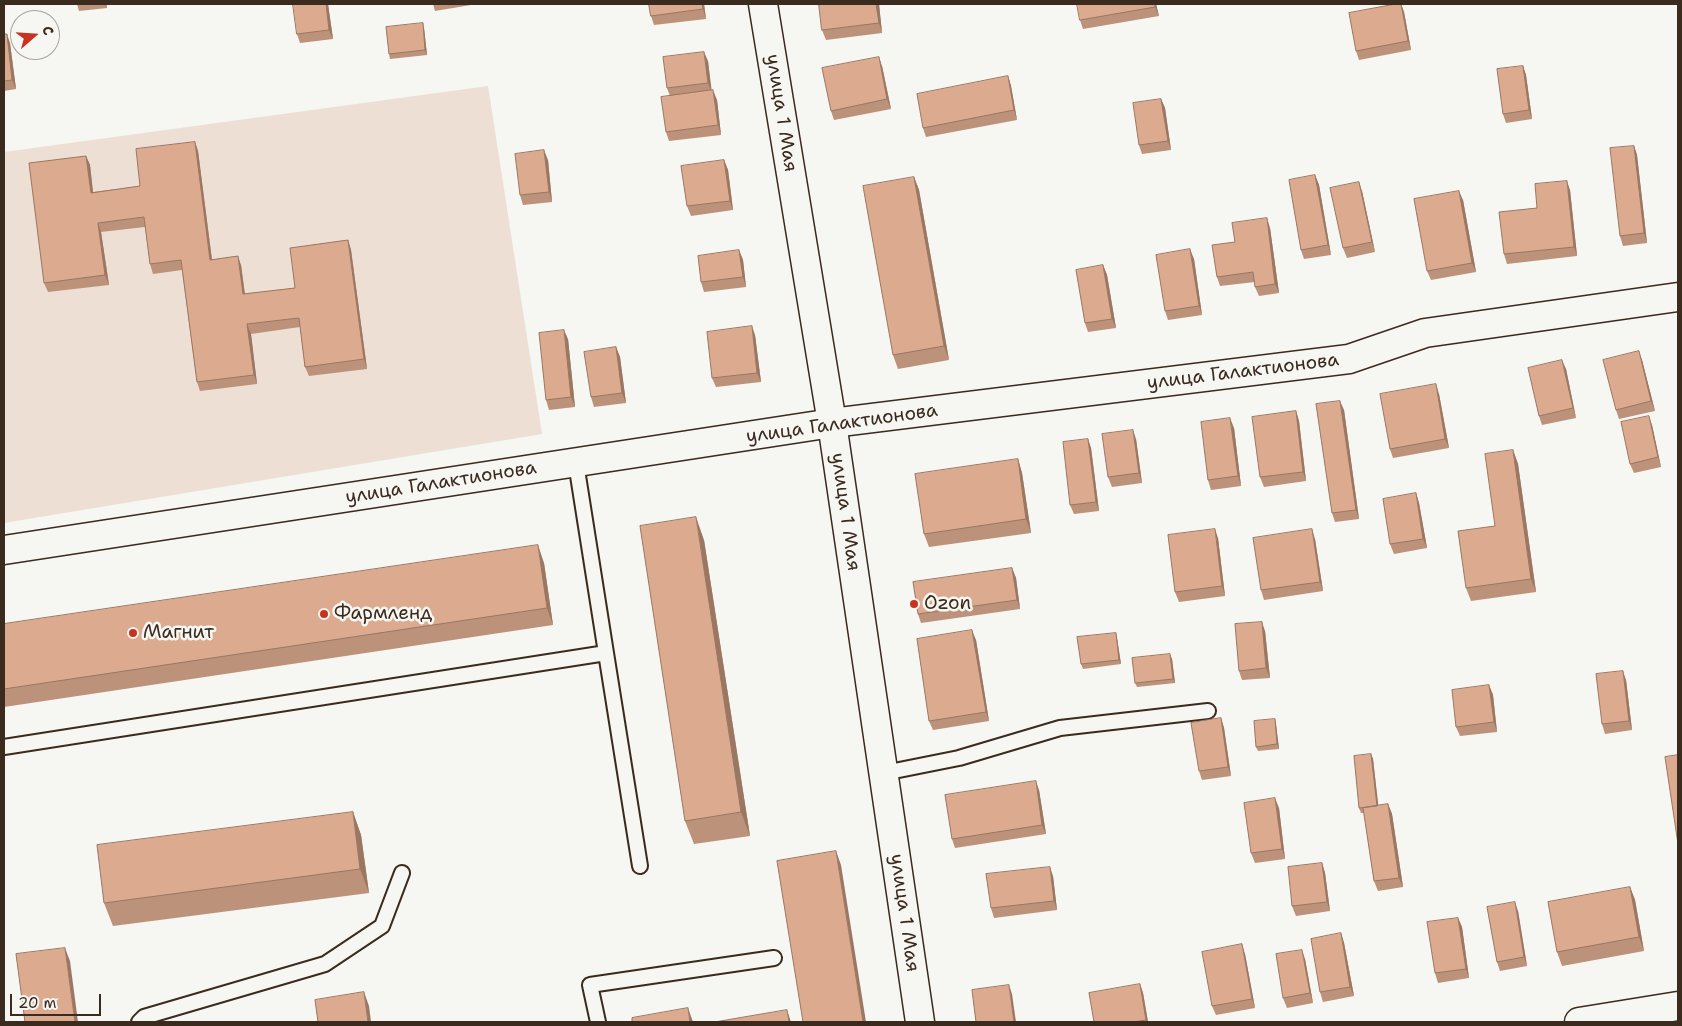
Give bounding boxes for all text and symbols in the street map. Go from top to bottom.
north arrow [10,10,60,60]
text: С [38,23,58,37]
street label: улица 1 Мая [760,52,802,174]
street label: улица Галактионова [1146,349,1340,395]
street label: улица Галактионова [745,399,939,449]
street label: улица 1 Мая [825,452,865,572]
street label: улица Галактионова [344,457,538,509]
place label: Ozon [924,593,971,615]
marker: Ozon [908,598,920,610]
place label: Фармленд [334,603,432,625]
marker: Фармленд [318,608,330,620]
place label: Магнит [143,622,214,644]
marker: Магнит [127,627,139,639]
street label: улица 1 Мая [884,853,924,973]
scale bar [12,984,104,1016]
text: 20 m [18,993,57,1013]

